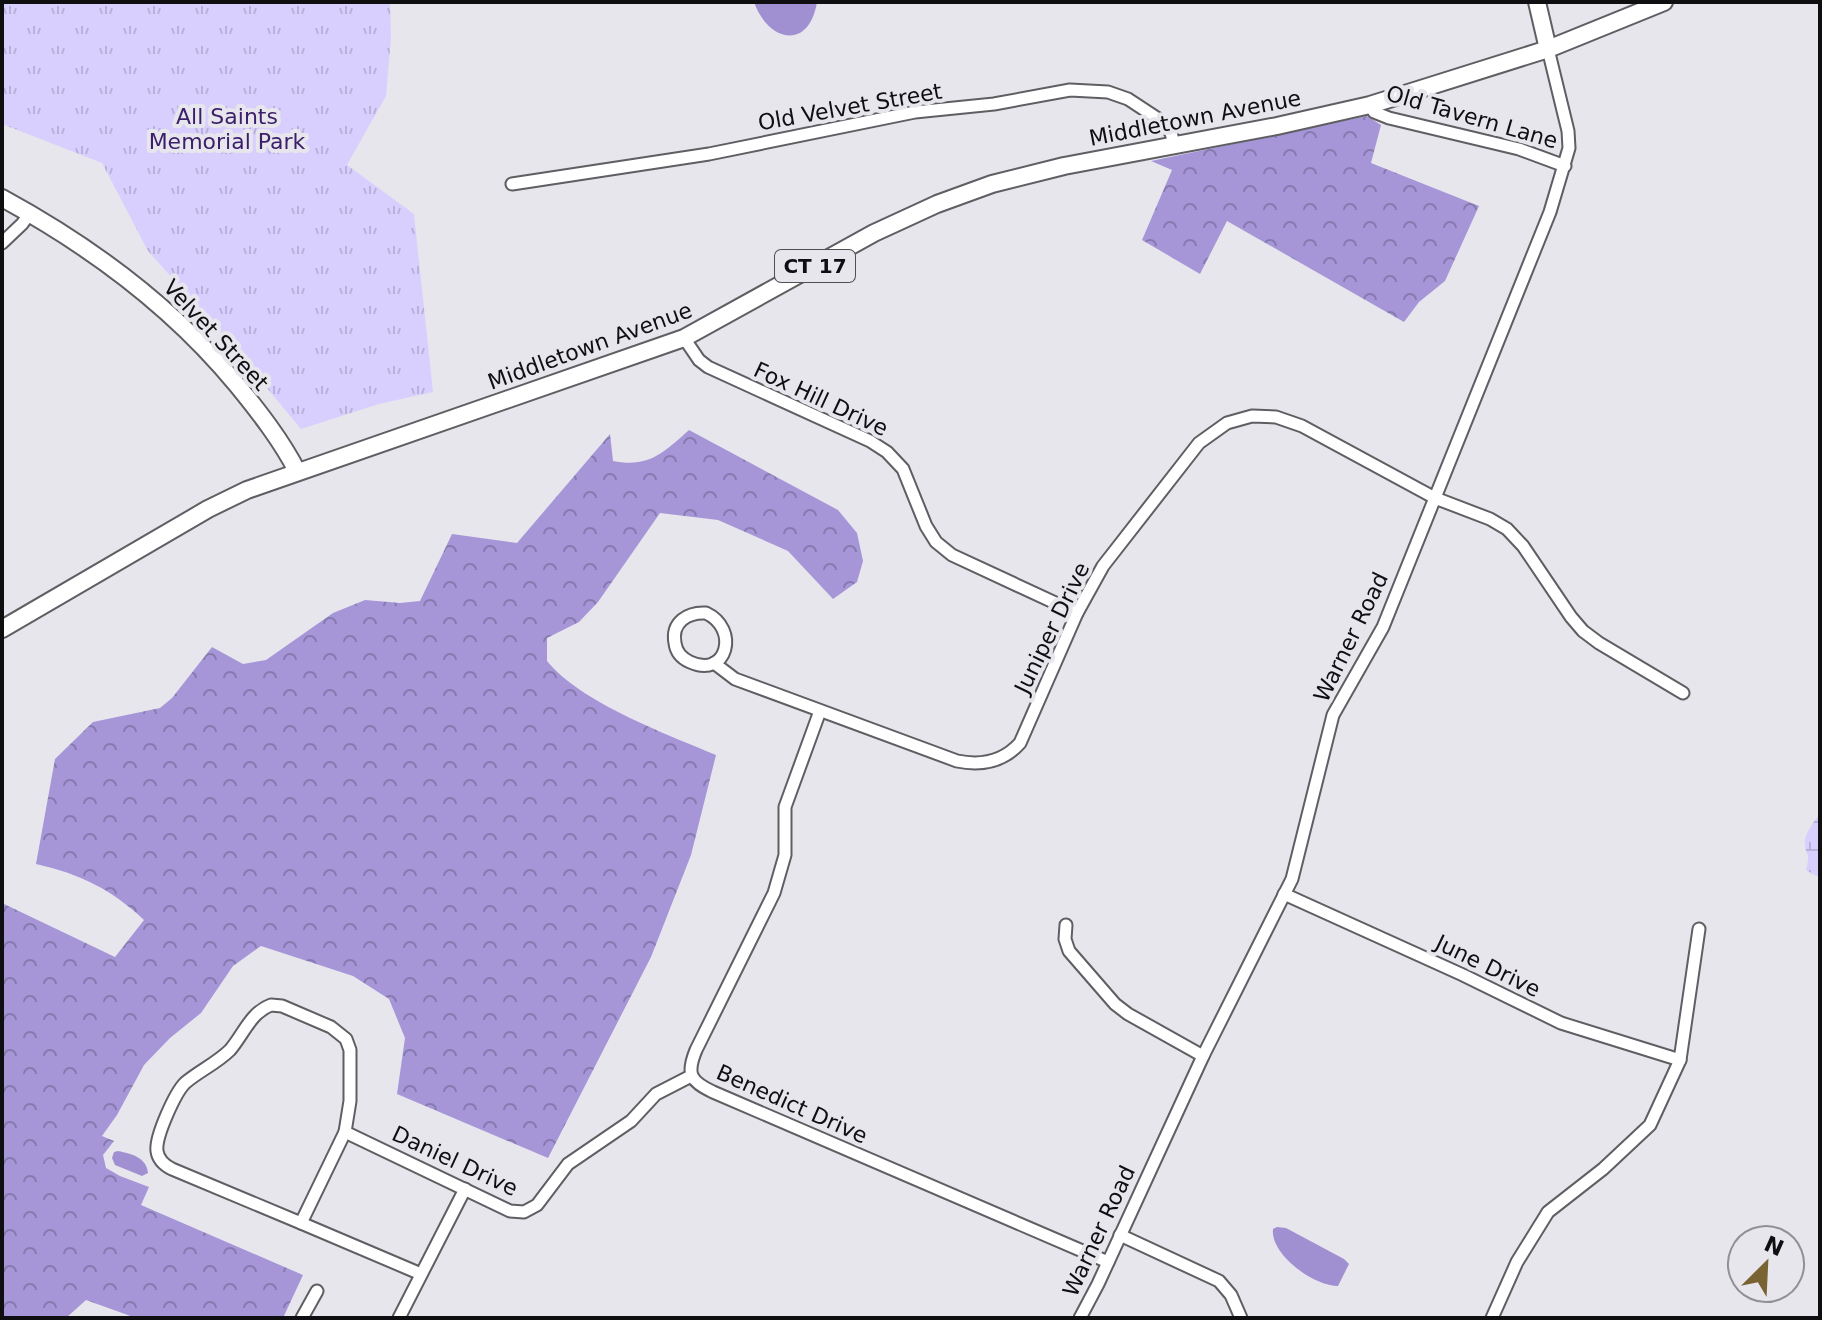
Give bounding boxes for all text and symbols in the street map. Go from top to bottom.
street label: Old Velvet Street [756,78,944,135]
street label: Old Tavern Lane [1383,81,1561,153]
street label: Middletown Avenue [1087,85,1303,151]
park label: All Saints Memorial Park [149,104,306,154]
road number: CT 17 [775,250,855,282]
street label: Velvet Street [158,275,274,396]
street label: Middletown Avenue [485,297,695,395]
street label: Fox Hill Drive [750,357,892,441]
street label: Juniper Drive [1009,558,1095,699]
street label: Warner Road [1309,568,1393,706]
street label: June Drive [1430,929,1545,1002]
street label: Benedict Drive [713,1060,871,1148]
street label: Daniel Drive [388,1121,522,1201]
street label: Warner Road [1058,1162,1140,1300]
north arrow [1726,1224,1806,1304]
text: N [1760,1231,1787,1261]

